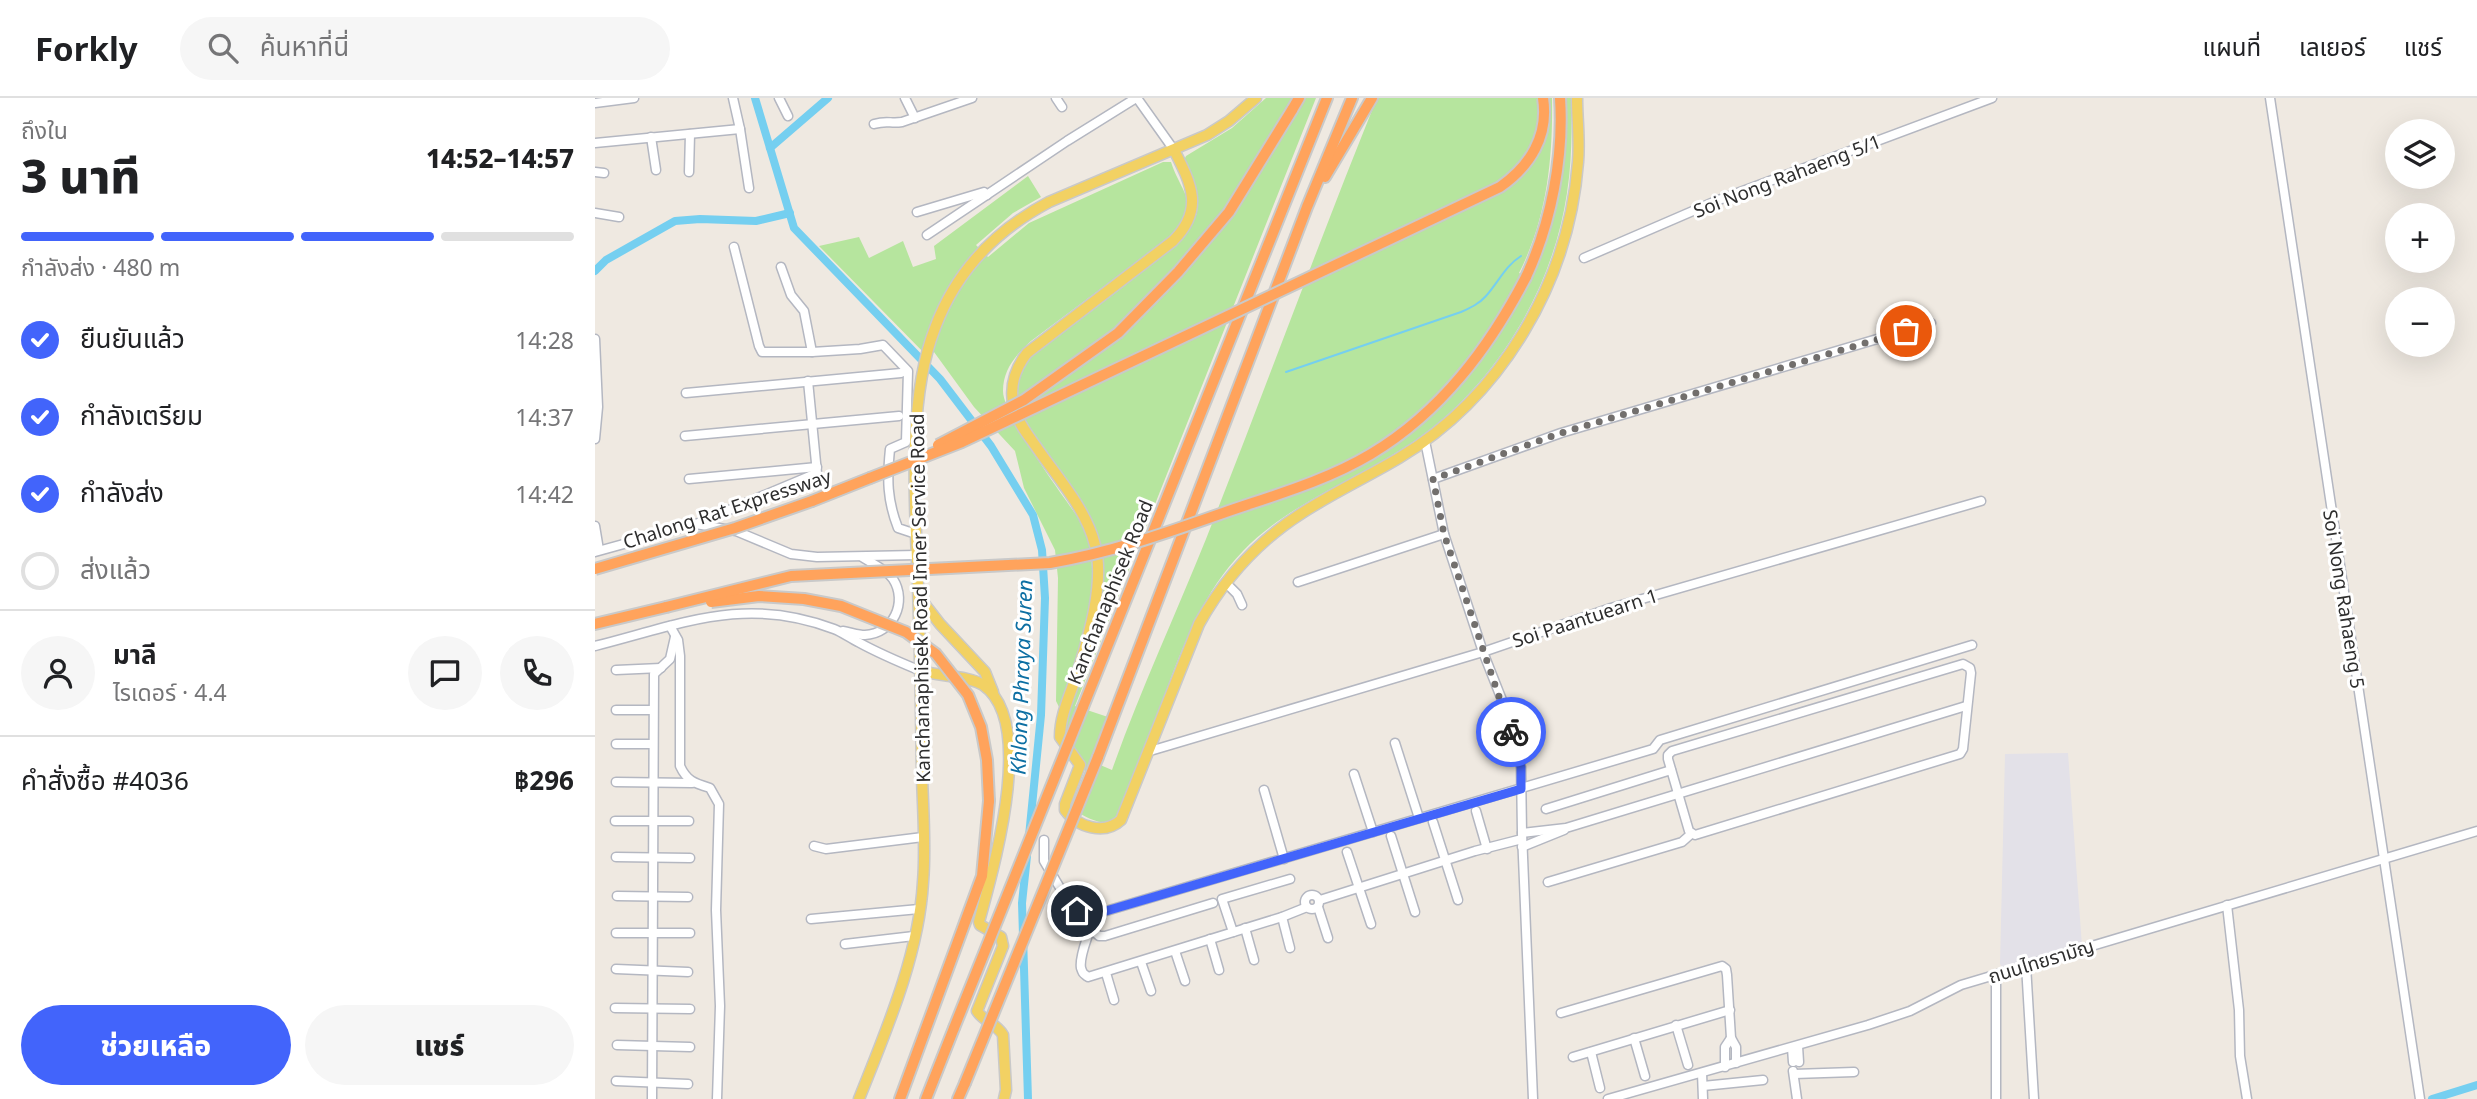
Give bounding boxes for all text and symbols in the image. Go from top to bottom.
search box [180,17,670,80]
text: Forkly [35,26,138,71]
text: ค้นหาที่นี่ [260,28,349,64]
icon: search [204,29,242,67]
text: แผนที่ [2203,30,2261,63]
text: เลเยอร์ [2299,30,2366,63]
text: แชร์ [2404,30,2442,63]
text: ถึงใน [21,114,68,146]
map controls [2385,119,2455,357]
button: layers [2385,119,2455,189]
street label: Soi Nong Rahaeng 5/1 [1690,128,1884,224]
text: 14:52–14:57 [426,140,574,176]
text: 3 นาที [21,144,140,206]
button: + [2385,203,2455,273]
text: กำลังส่ง · 480 m [21,251,180,283]
button: − [2385,287,2455,357]
pin [1876,301,1936,361]
icon: bag [1887,312,1925,350]
text: ยืนยันแล้ว [80,320,185,356]
icon: check [21,321,59,359]
text: 14:28 [515,324,574,356]
text: กำลังเตรียม [80,397,203,433]
icon: check [21,398,59,436]
text: 14:37 [515,401,574,433]
street label: Kanchanaphisek Road Inner Service Road [904,413,936,783]
street label: Chalong Rat Expressway [620,463,835,555]
text: กำลังส่ง [80,474,164,510]
icon: check [21,475,59,513]
text: 14:42 [515,478,574,510]
street label: Kanchanaphisek Road [1061,496,1159,688]
street label: Soi Nong Rahaeng 5 [2317,508,2371,690]
text: ส่งแล้ว [80,551,151,587]
water label: Khlong Phraya Suren [1004,579,1038,775]
street label: Soi Paantuearn 1 [1509,582,1661,654]
button: person [21,636,95,710]
text: มาลี [113,636,157,672]
button: chat [408,636,482,710]
button: phone [500,636,574,710]
text: ไรเดอร์ · 4.4 [113,676,227,708]
courier [1476,697,1546,767]
icon: bike [1492,713,1530,751]
text: คำสั่งซื้อ #4036 [21,762,189,798]
text: ฿296 [514,762,574,798]
pin [1047,881,1107,941]
icon: home [1058,892,1096,930]
street label: ถนนไทยรามัญ [1985,933,2097,989]
button: ช่วยเหลือ [21,1005,291,1085]
button: แชร์ [305,1005,574,1085]

